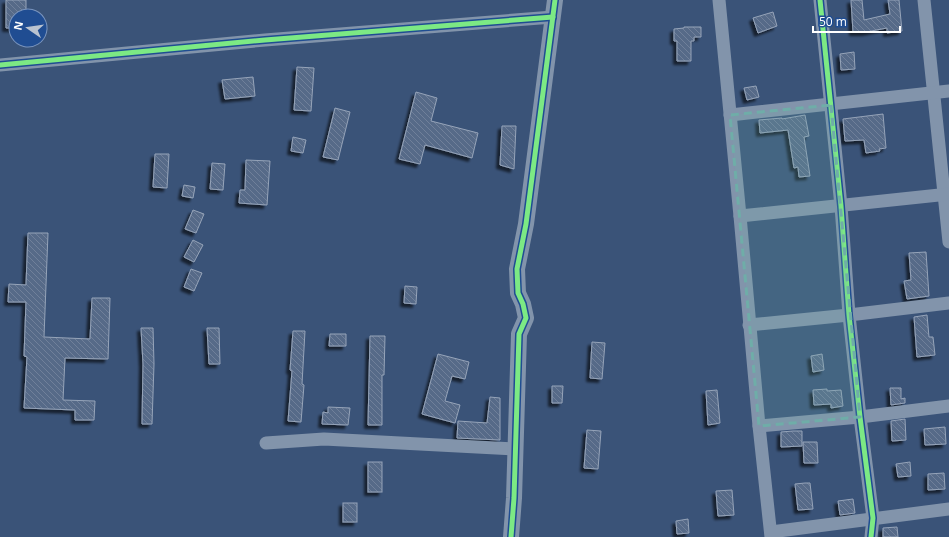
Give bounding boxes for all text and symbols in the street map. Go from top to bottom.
north arrow [8,8,48,48]
scale bar [813,8,900,34]
text: 50 m [819,13,847,30]
text: N [9,20,26,32]

